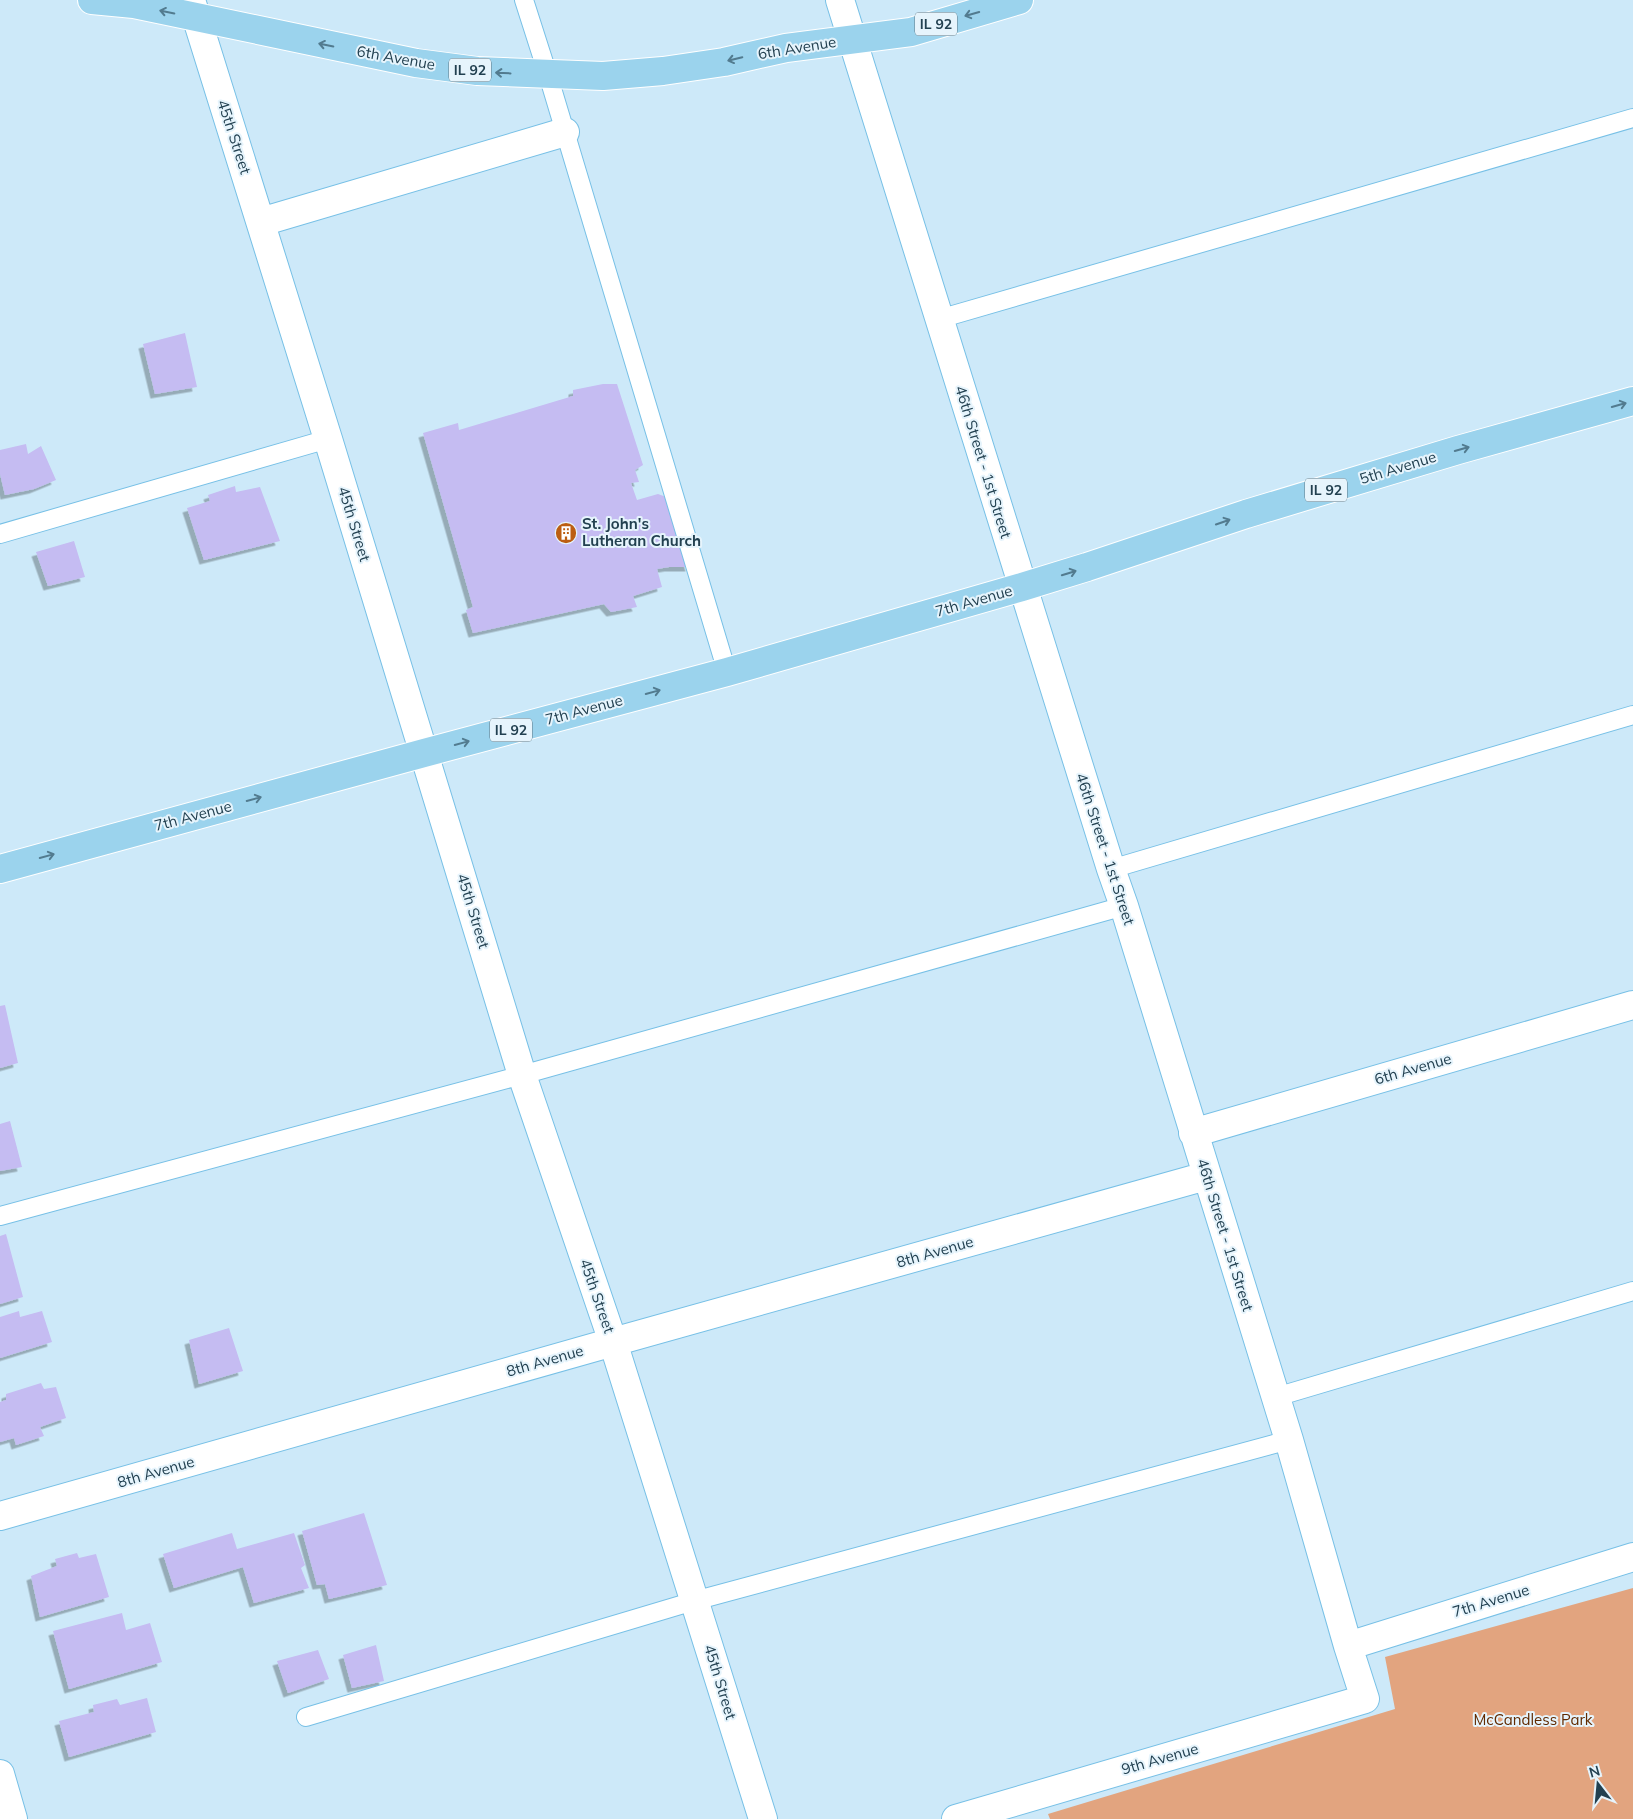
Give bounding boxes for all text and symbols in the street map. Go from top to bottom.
one-way arrow [159,6,175,16]
one-way arrow [965,9,981,19]
road number: IL 92 [915,12,957,36]
street label: 6th Avenue [756,32,838,63]
one-way arrow [318,40,334,50]
street label: 6th Avenue [355,41,437,74]
one-way arrow [727,55,743,64]
road number: IL 92 [449,58,491,82]
one-way arrow [496,68,512,77]
street label: 45th Street [213,97,255,177]
street label: 46th Street - 1st Street [951,383,1016,541]
one-way arrow [1610,400,1626,410]
one-way arrow [1454,444,1470,454]
street label: 5th Avenue [1357,447,1439,488]
road number: IL 92 [1305,478,1347,502]
street label: 45th Street [334,484,375,564]
place label: St. John's Lutheran Church [582,514,701,550]
one-way arrow [1215,517,1230,526]
building icon: St. John's Lutheran Church [554,521,578,545]
one-way arrow [1061,568,1077,578]
street label: 7th Avenue [933,580,1015,621]
one-way arrow [644,687,660,696]
street label: 7th Avenue [543,690,625,729]
road number: IL 92 [490,718,532,742]
one-way arrow [453,738,469,747]
street label: 46th Street - 1st Street [1072,770,1139,927]
one-way arrow [246,794,262,804]
street label: 7th Avenue [152,796,234,835]
one-way arrow [39,851,55,861]
street label: 45th Street [453,871,494,951]
street label: 6th Avenue [1372,1048,1454,1089]
street label: 46th Street - 1st Street [1193,1156,1258,1314]
street label: 8th Avenue [894,1231,976,1272]
street label: 45th Street [576,1256,619,1336]
street label: 8th Avenue [504,1340,586,1381]
street label: 8th Avenue [115,1451,197,1492]
street label: 7th Avenue [1450,1580,1532,1621]
street label: 45th Street [700,1642,741,1722]
park label: McCandless Park [1473,1710,1593,1729]
street label: 9th Avenue [1119,1738,1201,1779]
north arrow [1573,1759,1623,1809]
text: N [1587,1761,1602,1782]

